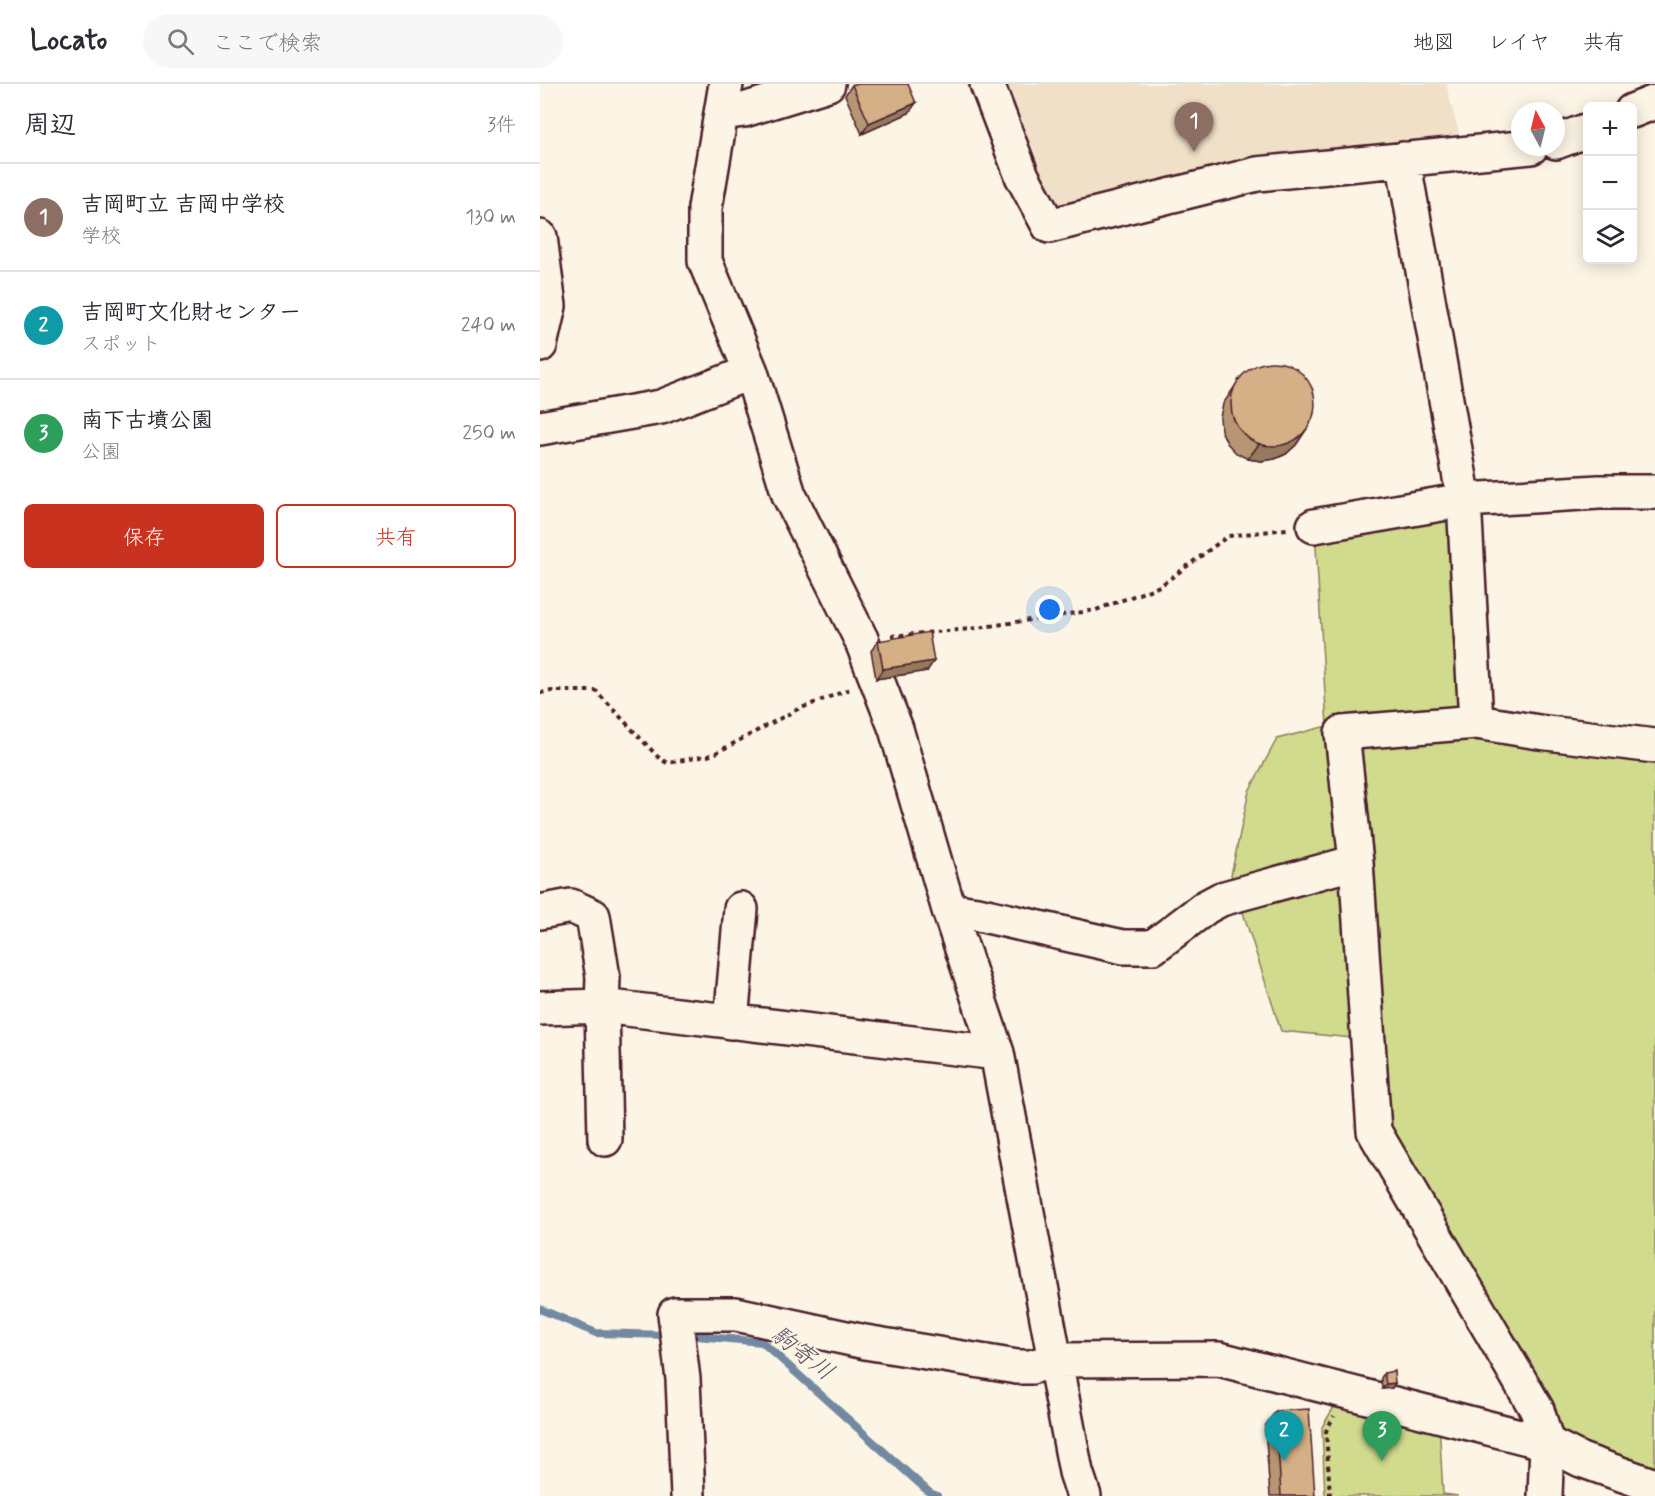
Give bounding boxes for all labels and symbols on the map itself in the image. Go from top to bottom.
north arrow [1511,102,1565,156]
pin: 1 [1174,103,1214,152]
your location [1035,595,1064,624]
water label: 駒寄川 [764,1320,840,1388]
pin: 2 [1264,1412,1304,1461]
pin: 3 [1362,1412,1402,1461]

